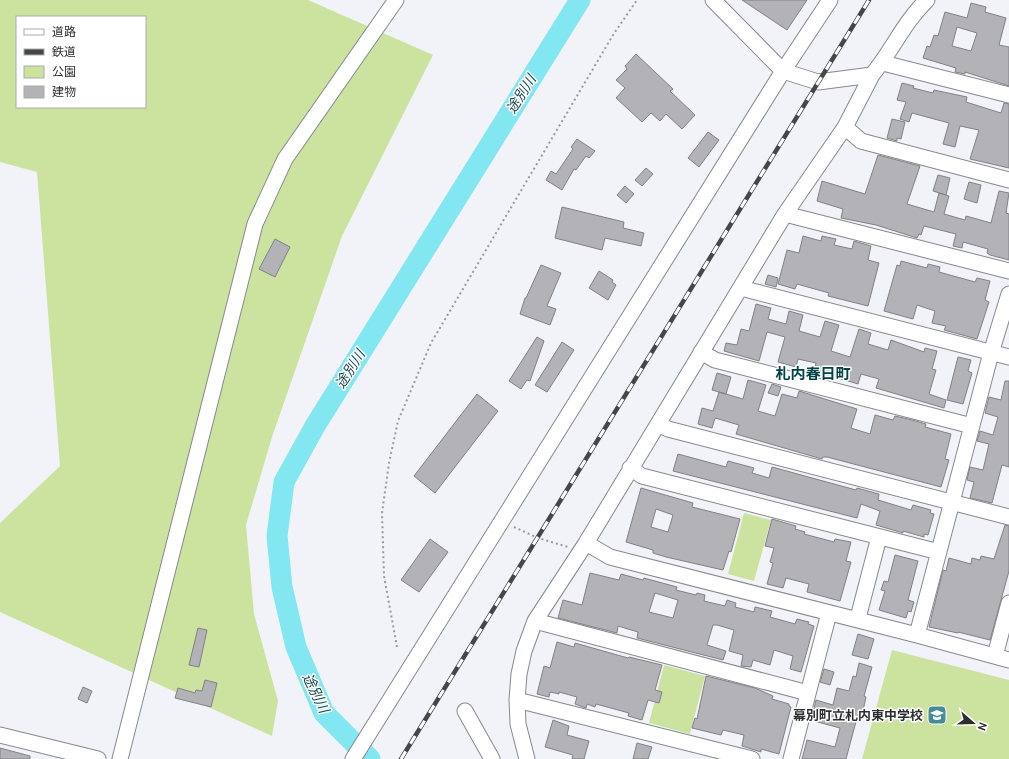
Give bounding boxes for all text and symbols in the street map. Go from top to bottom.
legend [16,16,146,108]
text: 道路 [52,24,76,39]
text: 鉄道 [52,44,76,59]
text: 公園 [52,64,76,79]
water label: 途別川 [502,70,541,117]
text: 建物 [52,84,76,99]
water label: 途別川 [331,345,370,392]
district label: 札内春日町 [775,365,851,383]
water label: 途別川 [299,670,334,718]
north arrow [953,703,993,743]
school or university icon: 幕別町立札内東中学校 [926,704,948,726]
place label: 幕別町立札内東中学校 [793,707,923,723]
text: N [974,720,990,732]

